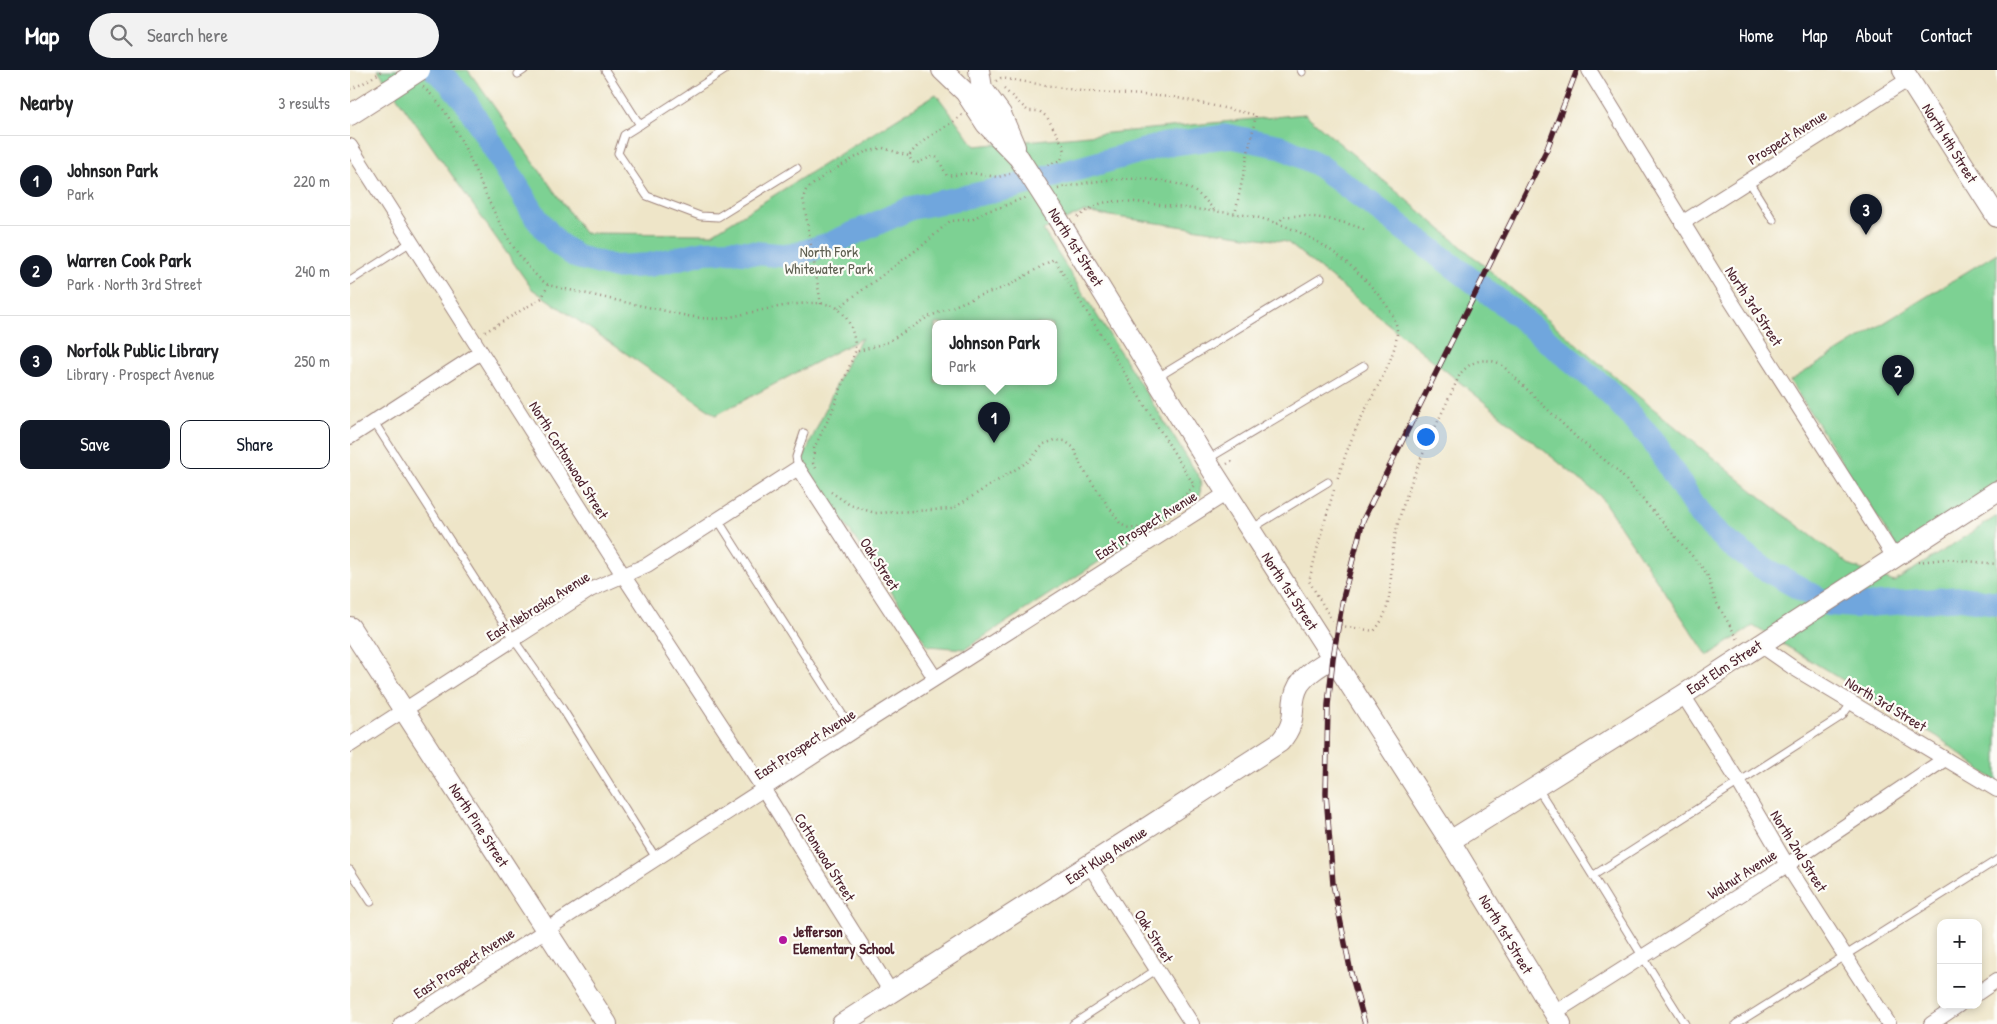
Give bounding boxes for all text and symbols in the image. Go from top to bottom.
search box [89,13,439,58]
text: Map [25,19,59,51]
icon: search [107,21,135,49]
text: Search here [147,22,228,48]
text: Home [1739,23,1774,48]
text: Map [1802,23,1827,48]
text: About [1855,23,1892,48]
text: Contact [1920,23,1972,48]
text: Nearby [20,88,73,117]
text: 3 results [278,92,330,114]
street label: North 4th Street [1917,99,1983,188]
street label: Prospect Avenue [1743,104,1831,170]
text: Johnson Park [67,157,158,183]
text: 1 [33,170,39,192]
text: 220 m [293,170,330,192]
text: Park [67,183,94,205]
pin: 3 [1850,194,1882,235]
street label: North 1st Street [1043,203,1109,291]
park label: North Fork Whitewater Park [785,241,873,279]
text: Warren Cook Park [67,247,191,273]
text: 2 [32,260,40,282]
text: 240 m [295,260,330,282]
street label: North 3rd Street [1720,262,1788,351]
text: Park · North 3rd Street [67,273,202,295]
popup [932,320,1057,385]
text: Johnson Park [949,329,1040,355]
text: Norfolk Public Library [67,337,219,363]
text: 3 [32,350,40,372]
text: 250 m [294,350,330,372]
text: Park [949,355,976,377]
pin: 2 [1882,355,1914,396]
text: Library · Prospect Avenue [67,363,215,385]
street label: North Cottonwood Street [524,397,614,524]
pin: 1 [978,402,1010,443]
button: Save [20,420,170,469]
button: Share [180,420,330,469]
your location [1413,424,1439,450]
street label: East Prospect Avenue [1091,485,1201,565]
street label: Oak Street [855,534,905,595]
street label: North 1st Street [1257,548,1324,635]
street label: East Nebraska Avenue [482,566,594,646]
street label: East Elm Street [1682,634,1767,699]
street label: North 3rd Street [1841,671,1931,737]
street label: East Prospect Avenue [750,703,860,785]
street label: North Pine Street [444,779,515,872]
street label: North 2nd Street [1766,806,1833,897]
street label: Cottonwood Street [789,809,861,906]
street label: East Klug Avenue [1061,821,1151,889]
street label: Walnut Avenue [1703,844,1781,904]
street label: North 1st Street [1474,890,1538,978]
street label: Oak Street [1130,905,1179,967]
map controls [1937,919,1982,1009]
button: + [1937,919,1982,964]
place label: Jefferson Elementary School [793,921,895,960]
street label: East Prospect Avenue [409,922,519,1004]
marker: Jefferson Elementary School [777,934,789,946]
button: − [1937,964,1982,1009]

